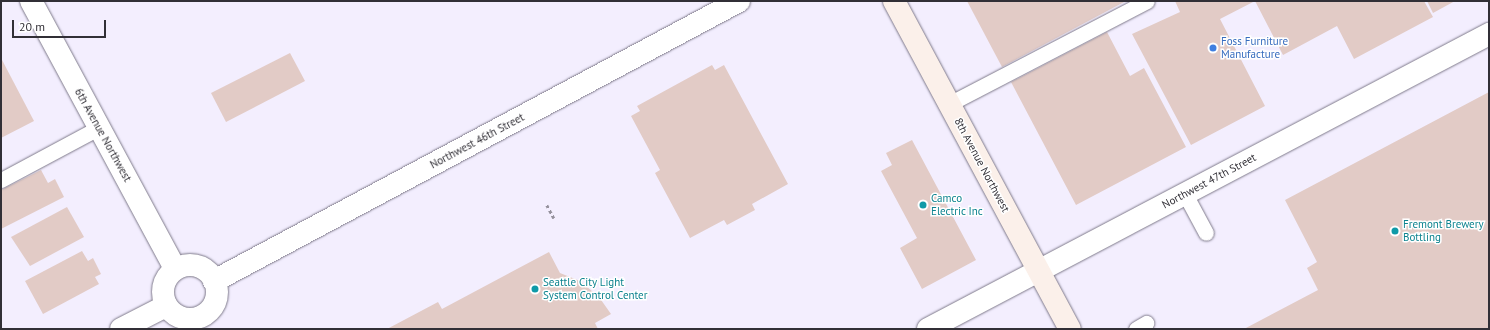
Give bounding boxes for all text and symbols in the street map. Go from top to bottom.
scale bar [14,12,108,38]
text: 20 m [19,19,45,34]
place label: Foss Furniture Manufacture [1221,35,1288,61]
marker: Foss Furniture Manufacture [1208,43,1218,53]
street label: 6th Avenue Northwest [72,86,134,184]
street label: Northwest 46th Street [428,111,526,171]
street label: 8th Avenue Northwest [952,116,1012,214]
street label: Northwest 47th Street [1160,151,1258,211]
place label: Camco Electric Inc [931,192,983,218]
marker: Camco Electric Inc [918,200,928,210]
place label: Fremont Brewery Bottling [1403,218,1484,244]
marker: Fremont Brewery Bottling [1390,226,1400,236]
place label: Seattle City Light System Control Center [543,276,647,302]
marker: Seattle City Light System Control Center [530,284,540,294]

